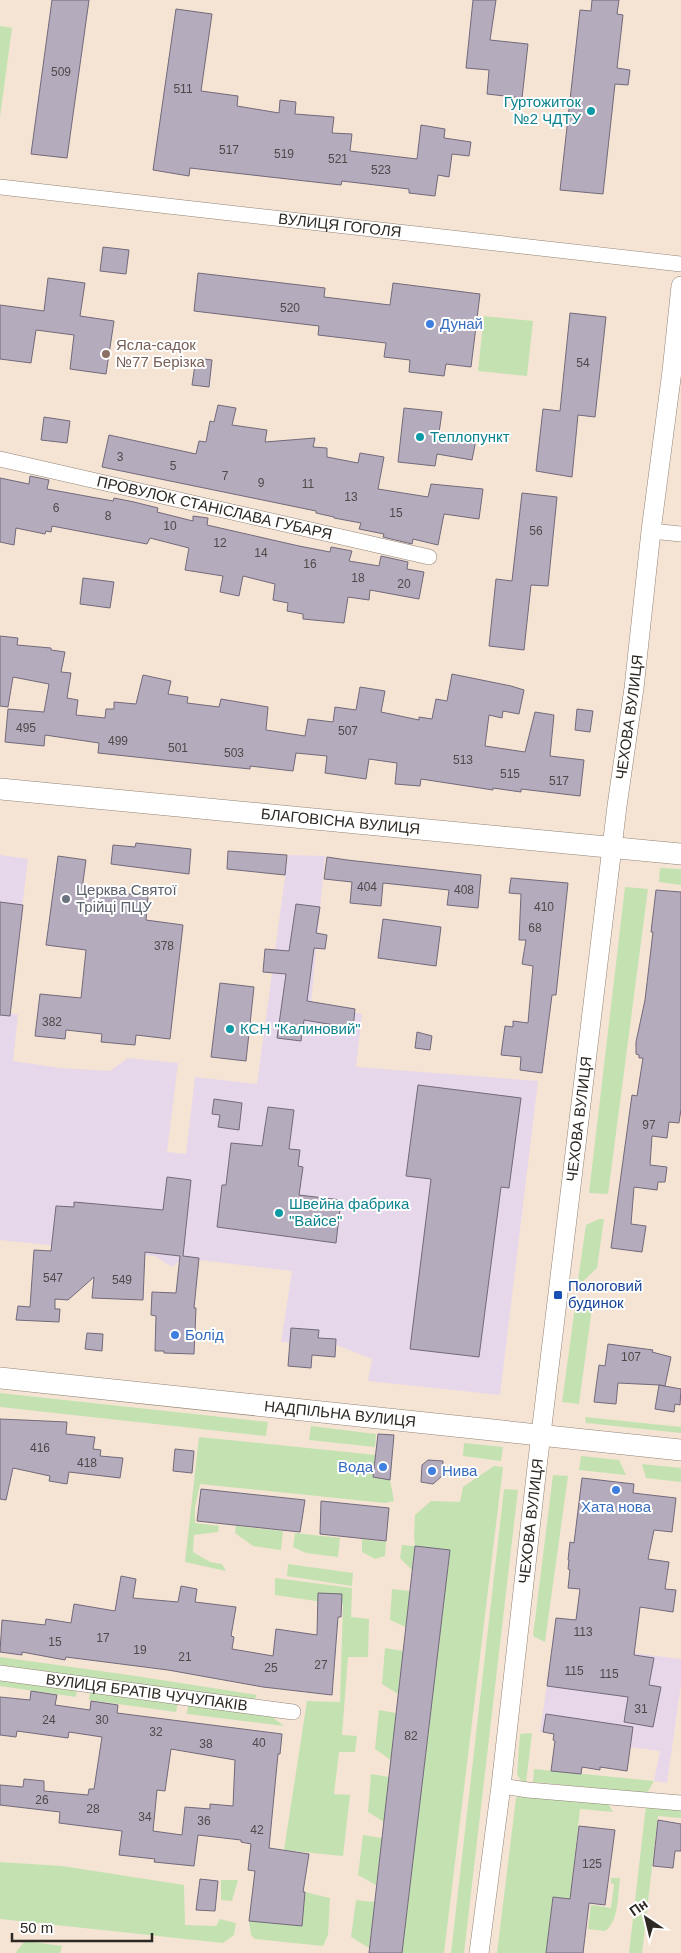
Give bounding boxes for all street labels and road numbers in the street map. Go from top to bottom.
street label: ВУЛИЦЯ ГОГОЛЯ [277,210,402,240]
street label: ПРОВУЛОК СТАНІСЛАВА ГУБАРЯ [95,472,334,543]
street label: ЧЕХОВА ВУЛИЦЯ [612,654,646,781]
street label: БЛАГОВІСНА ВУЛИЦЯ [260,805,421,837]
street label: ЧЕХОВА ВУЛИЦЯ [563,1055,595,1183]
street label: НАДПІЛЬНА ВУЛИЦЯ [264,1397,417,1430]
street label: ЧЕХОВА ВУЛИЦЯ [515,1457,546,1585]
street label: ВУЛИЦЯ БРАТІВ ЧУЧУПАКІВ [45,1670,249,1714]

